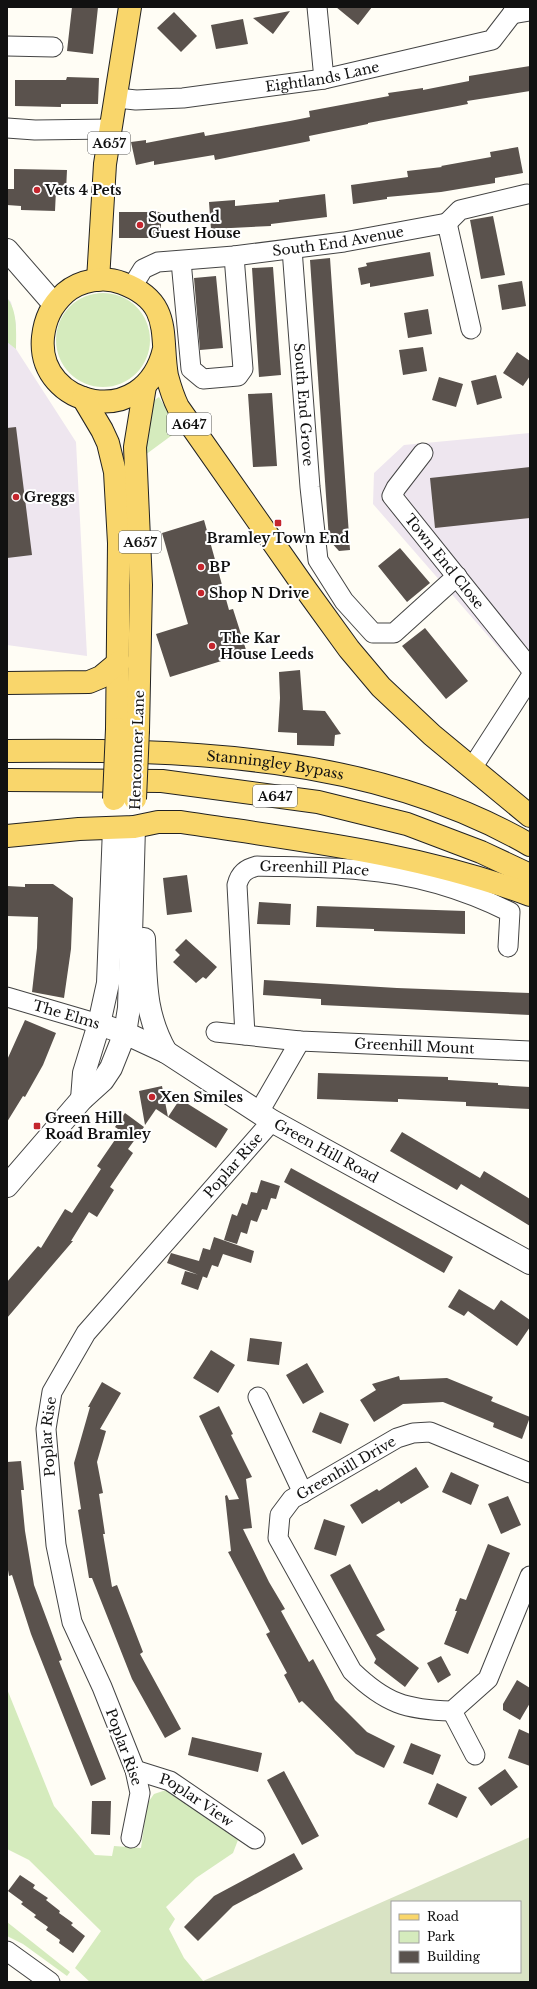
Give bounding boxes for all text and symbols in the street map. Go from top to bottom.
street label: Eightlands Lane [264,57,381,96]
road number: A657 [88,132,130,154]
place label: Vets 4 Pets [44,181,122,199]
marker: Vets 4 Pets [32,185,42,195]
place label: Southend Guest House [148,208,241,242]
marker: Southend Guest House [135,220,145,230]
street label: South End Avenue [271,222,405,260]
street label: South End Grove [290,342,317,467]
road number: A647 [167,413,211,435]
place label: Greggs [24,488,75,506]
marker: Greggs [11,492,21,502]
street label: Town End Close [401,510,488,613]
marker: Bramley Town End [273,518,283,528]
place label: Bramley Town End [207,529,350,547]
road number: A657 [119,531,161,553]
place label: BP [209,558,230,576]
marker: BP [196,562,206,572]
place label: Shop N Drive [209,584,309,602]
marker: Shop N Drive [196,588,206,598]
place label: The Kar House Leeds [220,629,314,663]
marker: The Kar House Leeds [207,641,217,651]
street label: Henconner Lane [126,690,148,810]
street label: Stanningley Bypass [206,747,346,784]
road number: A647 [253,785,297,807]
street label: Greenhill Place [260,857,370,880]
street label: The Elms [31,996,102,1033]
street label: Greenhill Mount [354,1034,476,1058]
place label: Xen Smiles [159,1088,243,1106]
marker: Xen Smiles [147,1092,157,1102]
place label: Green Hill Road Bramley [45,1109,152,1143]
street label: Green Hill Road [271,1115,382,1187]
marker: Green Hill Road Bramley [32,1121,42,1131]
street label: Poplar Rise [200,1129,266,1202]
street label: Poplar Rise [37,1395,60,1477]
street label: Greenhill Drive [293,1432,399,1504]
street label: Poplar Rise [102,1706,146,1788]
street label: Poplar View [157,1769,237,1831]
legend [391,1901,521,1973]
text: Road [427,1909,459,1924]
text: Park [427,1929,455,1944]
text: Building [427,1949,481,1964]

